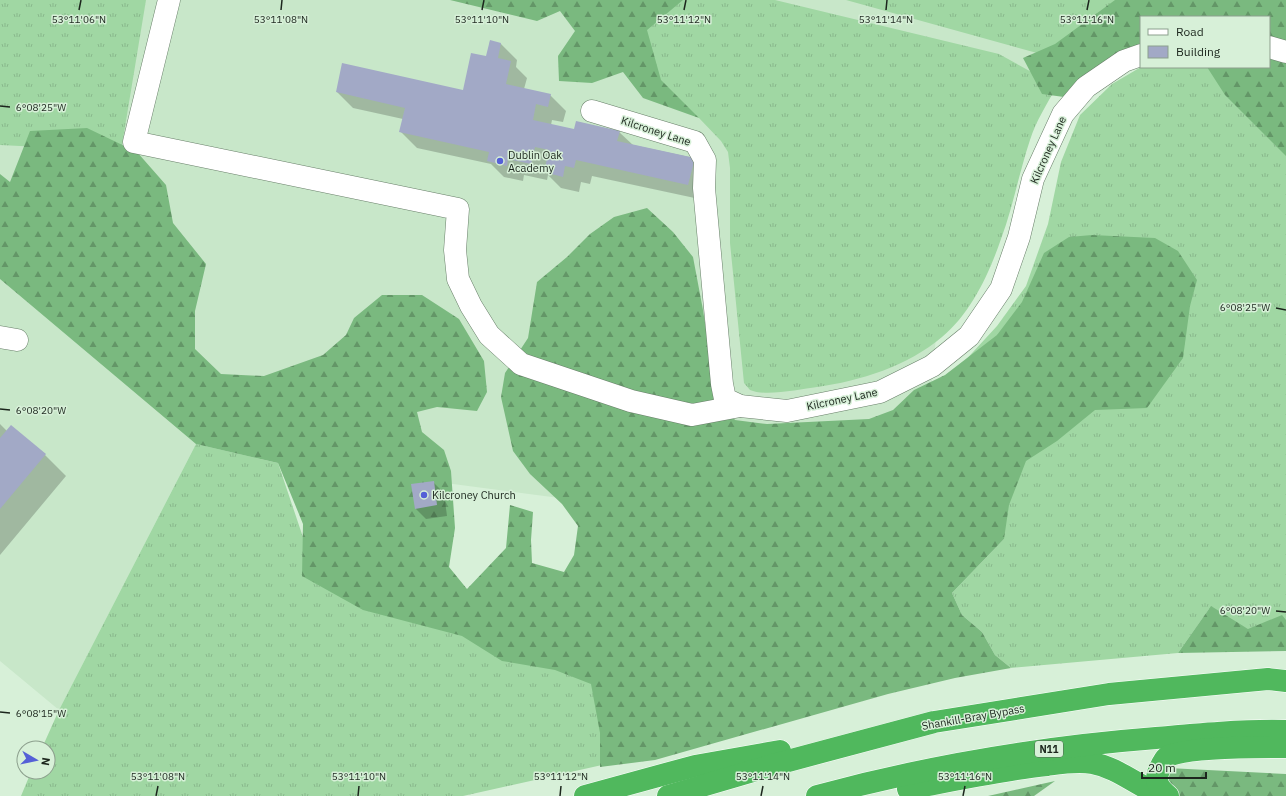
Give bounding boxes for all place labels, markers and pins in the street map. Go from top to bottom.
place label: Dublin Oak Academy [508,148,562,175]
marker: Dublin Oak Academy [495,156,505,166]
place label: Kilcroney Church [432,488,516,502]
marker: Kilcroney Church [419,490,429,500]

